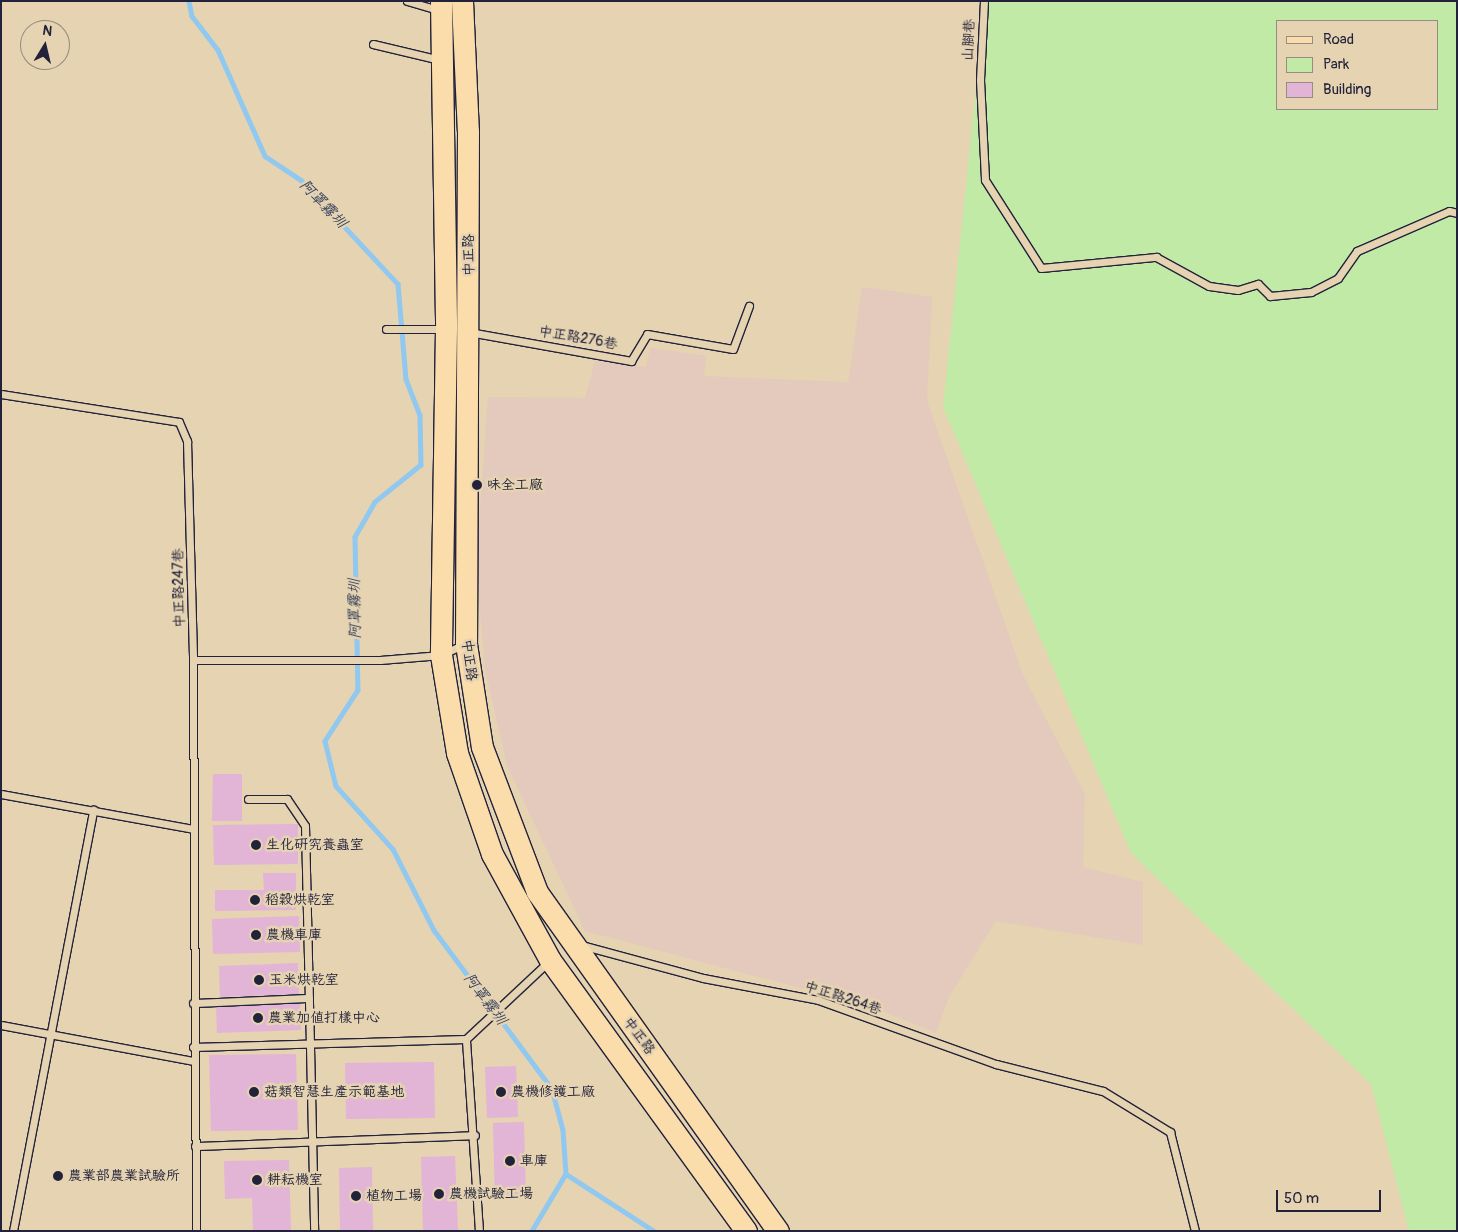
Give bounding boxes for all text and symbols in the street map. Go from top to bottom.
street label: 山腳巷 [960,19,978,61]
north arrow [20,20,70,70]
legend [1276,20,1438,110]
text: N [41,22,53,40]
text: Road [1323,30,1354,49]
text: Park [1323,55,1349,74]
text: Building [1323,80,1371,99]
water label: 阿罩霧圳 [296,176,350,232]
street label: 中正路 [461,234,477,276]
street label: 中正路276巷 [537,323,619,353]
place label: 味全工廠 [487,477,543,493]
marker: 味全工廠 [471,479,483,491]
street label: 中正路247巷 [170,548,188,628]
water label: 阿罩霧圳 [345,579,365,639]
street label: 中正路 [458,638,480,682]
place label: 生化研究養蟲室 [266,837,364,853]
marker: 生化研究養蟲室 [250,839,262,851]
place label: 稻穀烘乾室 [265,892,335,908]
marker: 稻穀烘乾室 [249,894,261,906]
place label: 農機車庫 [266,927,322,943]
marker: 農機車庫 [250,929,262,941]
water label: 阿罩霧圳 [460,970,510,1028]
place label: 玉米烘乾室 [269,972,339,988]
marker: 玉米烘乾室 [253,974,265,986]
street label: 中正路264巷 [802,978,884,1018]
place label: 農業加值打樣中心 [268,1010,380,1026]
marker: 農業加值打樣中心 [252,1012,264,1024]
street label: 中正路 [620,1014,658,1058]
place label: 菇類智慧生產示範基地 [264,1084,404,1100]
place label: 農機修護工廠 [511,1084,595,1100]
marker: 菇類智慧生產示範基地 [248,1086,260,1098]
marker: 農機修護工廠 [495,1086,507,1098]
place label: 車庫 [520,1153,548,1169]
marker: 車庫 [504,1155,516,1167]
place label: 農業部農業試驗所 [68,1168,180,1184]
marker: 農業部農業試驗所 [52,1170,64,1182]
place label: 耕耘機室 [267,1172,323,1188]
marker: 耕耘機室 [251,1174,263,1186]
scale bar [1278,1180,1383,1212]
place label: 農機試驗工場 [449,1186,533,1202]
place label: 植物工場 [366,1188,422,1204]
marker: 農機試驗工場 [433,1188,445,1200]
text: 50 m [1284,1189,1319,1208]
marker: 植物工場 [350,1190,362,1202]

